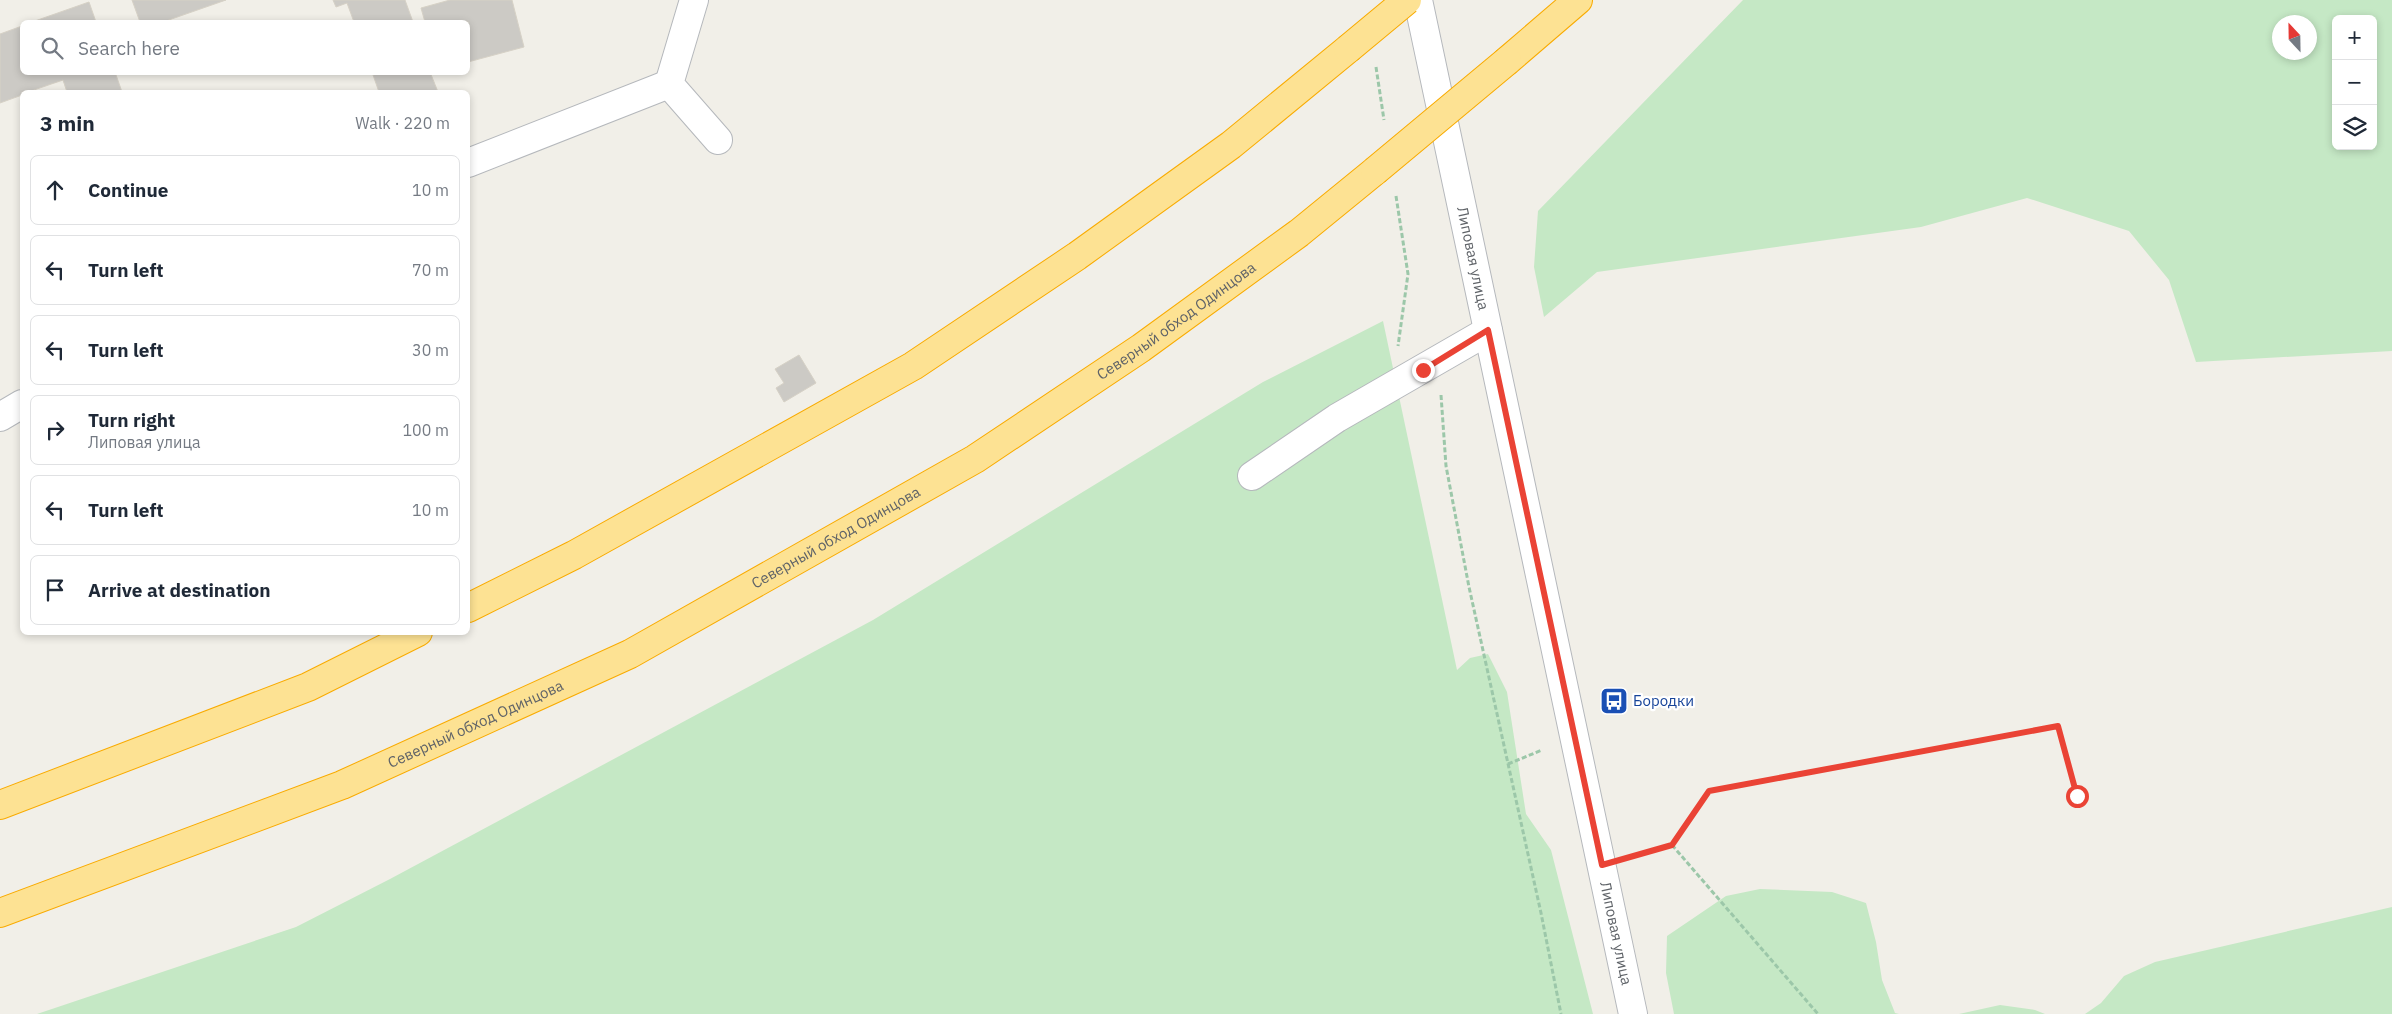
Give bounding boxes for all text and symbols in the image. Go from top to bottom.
north arrow [2272,15,2317,60]
map controls [2332,15,2377,150]
button: + [2332,15,2377,60]
search box [20,20,470,75]
icon: search [38,34,66,62]
text: Search here [78,36,180,60]
button: − [2332,60,2377,105]
button: layers [2332,105,2377,150]
text: 3 min [40,109,95,137]
text: Walk · 220 m [355,113,450,133]
icon: ahead [41,176,69,204]
text: Continue [88,178,168,202]
text: 10 m [412,180,449,200]
street label: Липовая улица [1453,205,1493,312]
icon: left [41,256,69,284]
text: Turn left [88,258,164,282]
street label: Северный обход Одинцова [1093,258,1259,384]
text: 70 m [412,260,449,280]
icon: left [41,336,69,364]
text: Turn left [88,338,164,362]
text: 30 m [412,340,449,360]
route end [1412,359,1435,382]
text: Turn right [88,408,175,432]
icon: right [41,416,69,444]
text: 100 m [402,420,449,440]
text: Липовая улица [88,432,201,452]
street label: Северный обход Одинцова [748,482,923,592]
icon: left [41,496,69,524]
text: Turn left [88,498,164,522]
text: 10 m [412,500,449,520]
icon: arrive [41,576,69,604]
text: Arrive at destination [88,578,271,602]
street label: Северный обход Одинцова [385,676,566,772]
bus stop icon: Бородки [1599,686,1629,716]
place label: Бородки [1633,691,1694,710]
route start [2066,785,2089,808]
street label: Липовая улица [1596,880,1637,987]

